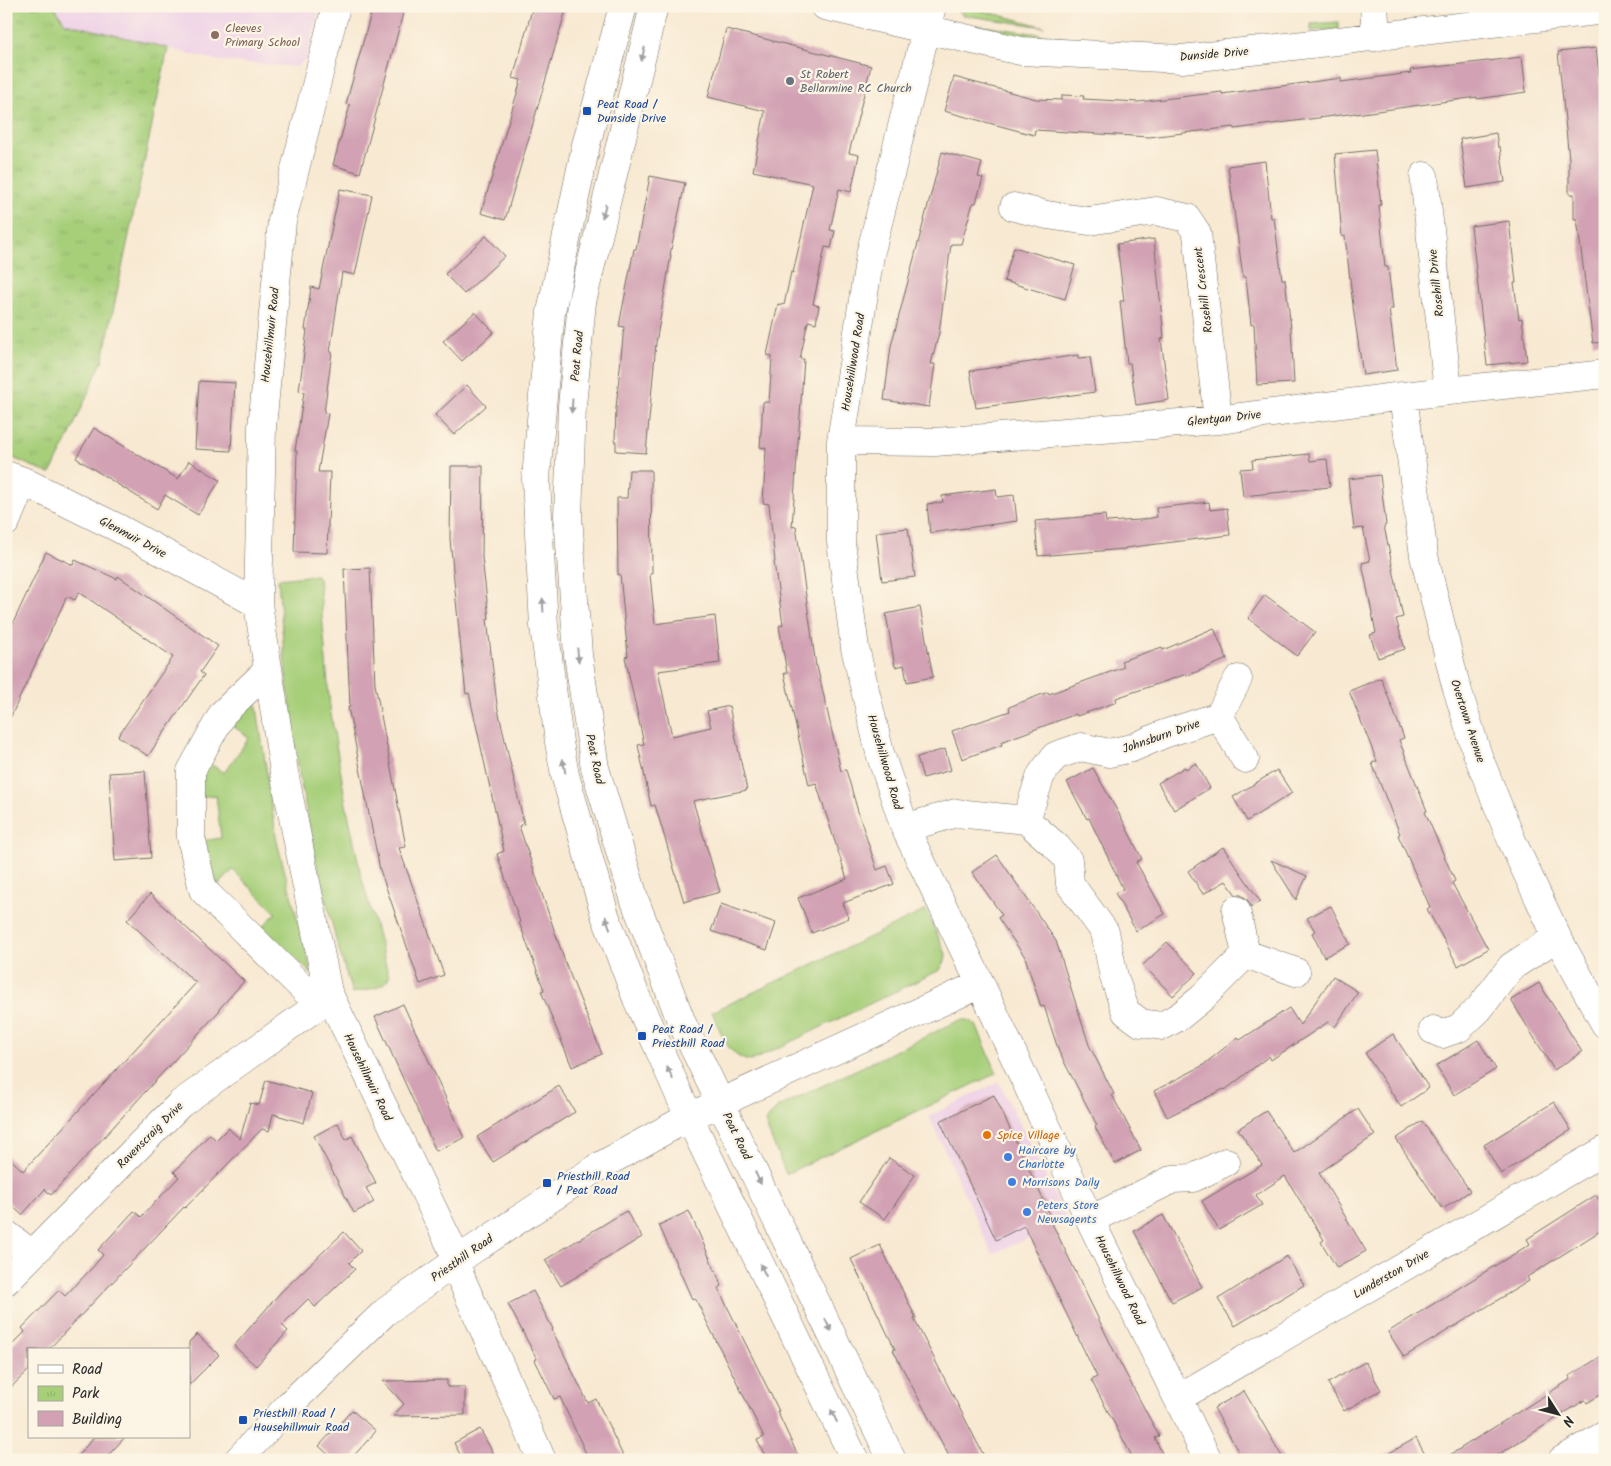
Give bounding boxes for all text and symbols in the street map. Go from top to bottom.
place label: Cleeves Primary School [225,19,300,52]
marker: Cleeves Primary School [209,29,221,41]
street label: Dunside Drive [1179,42,1250,67]
one-way arrow [639,46,647,61]
place label: St Robert Bellarmine RC Church [800,65,912,98]
marker: St Robert Bellarmine RC Church [784,75,796,87]
place label: Peat Road / Dunside Drive [597,95,667,128]
marker: Peat Road / Dunside Drive [581,105,593,117]
one-way arrow [600,204,608,219]
street label: Rosehill Crescent [1189,246,1218,334]
street label: Rosehill Drive [1423,248,1449,318]
street label: Househillmuir Road [256,285,285,384]
street label: Househillwood Road [836,311,871,412]
street label: Peat Road [566,329,589,382]
one-way arrow [568,398,576,414]
street label: Glentyan Drive [1186,405,1263,432]
street label: Glenmuir Drive [96,512,170,563]
one-way arrow [538,597,546,613]
one-way arrow [574,648,582,664]
street label: Overtown Avenue [1445,677,1490,766]
street label: Househillwood Road [862,712,908,813]
street label: Johnsburn Drive [1120,714,1203,759]
street label: Peat Road [580,732,609,787]
one-way arrow [559,758,567,774]
one-way arrow [604,915,611,930]
place label: Peat Road / Priesthill Road [652,1020,726,1053]
street label: Househillmuir Road [338,1030,398,1125]
marker: Peat Road / Priesthill Road [636,1030,648,1042]
one-way arrow [665,1066,673,1080]
street label: Ravenscraig Drive [113,1097,189,1173]
street label: Peat Road [717,1109,757,1164]
place label: Spice Village [997,1126,1060,1145]
marker: Spice Village [981,1129,993,1141]
place label: Haircare by Charlotte [1018,1141,1076,1174]
marker: Haircare by Charlotte [1002,1151,1014,1163]
place label: Priesthill Road / Peat Road [557,1167,631,1200]
one-way arrow [754,1171,762,1185]
place label: Morrisons Daily [1022,1173,1100,1192]
marker: Morrisons Daily [1006,1176,1018,1188]
marker: Priesthill Road / Peat Road [541,1177,553,1189]
place label: Peters Store Newsagents [1037,1196,1099,1229]
marker: Peters Store Newsagents [1021,1206,1033,1218]
street label: Priesthill Road [427,1229,498,1287]
street label: Househillwood Road [1089,1232,1150,1330]
street label: Lunderston Drive [1349,1245,1434,1304]
one-way arrow [759,1263,767,1277]
one-way arrow [823,1317,832,1332]
legend [28,1348,190,1438]
text: Road [72,1358,103,1382]
text: Park [72,1382,100,1406]
north arrow [1534,1388,1584,1438]
place label: Priesthill Road / Househillmuir Road [253,1404,350,1437]
text: Building [72,1408,122,1432]
one-way arrow [830,1409,838,1423]
text: N [1556,1411,1579,1431]
marker: Priesthill Road / Househillmuir Road [237,1414,249,1426]

